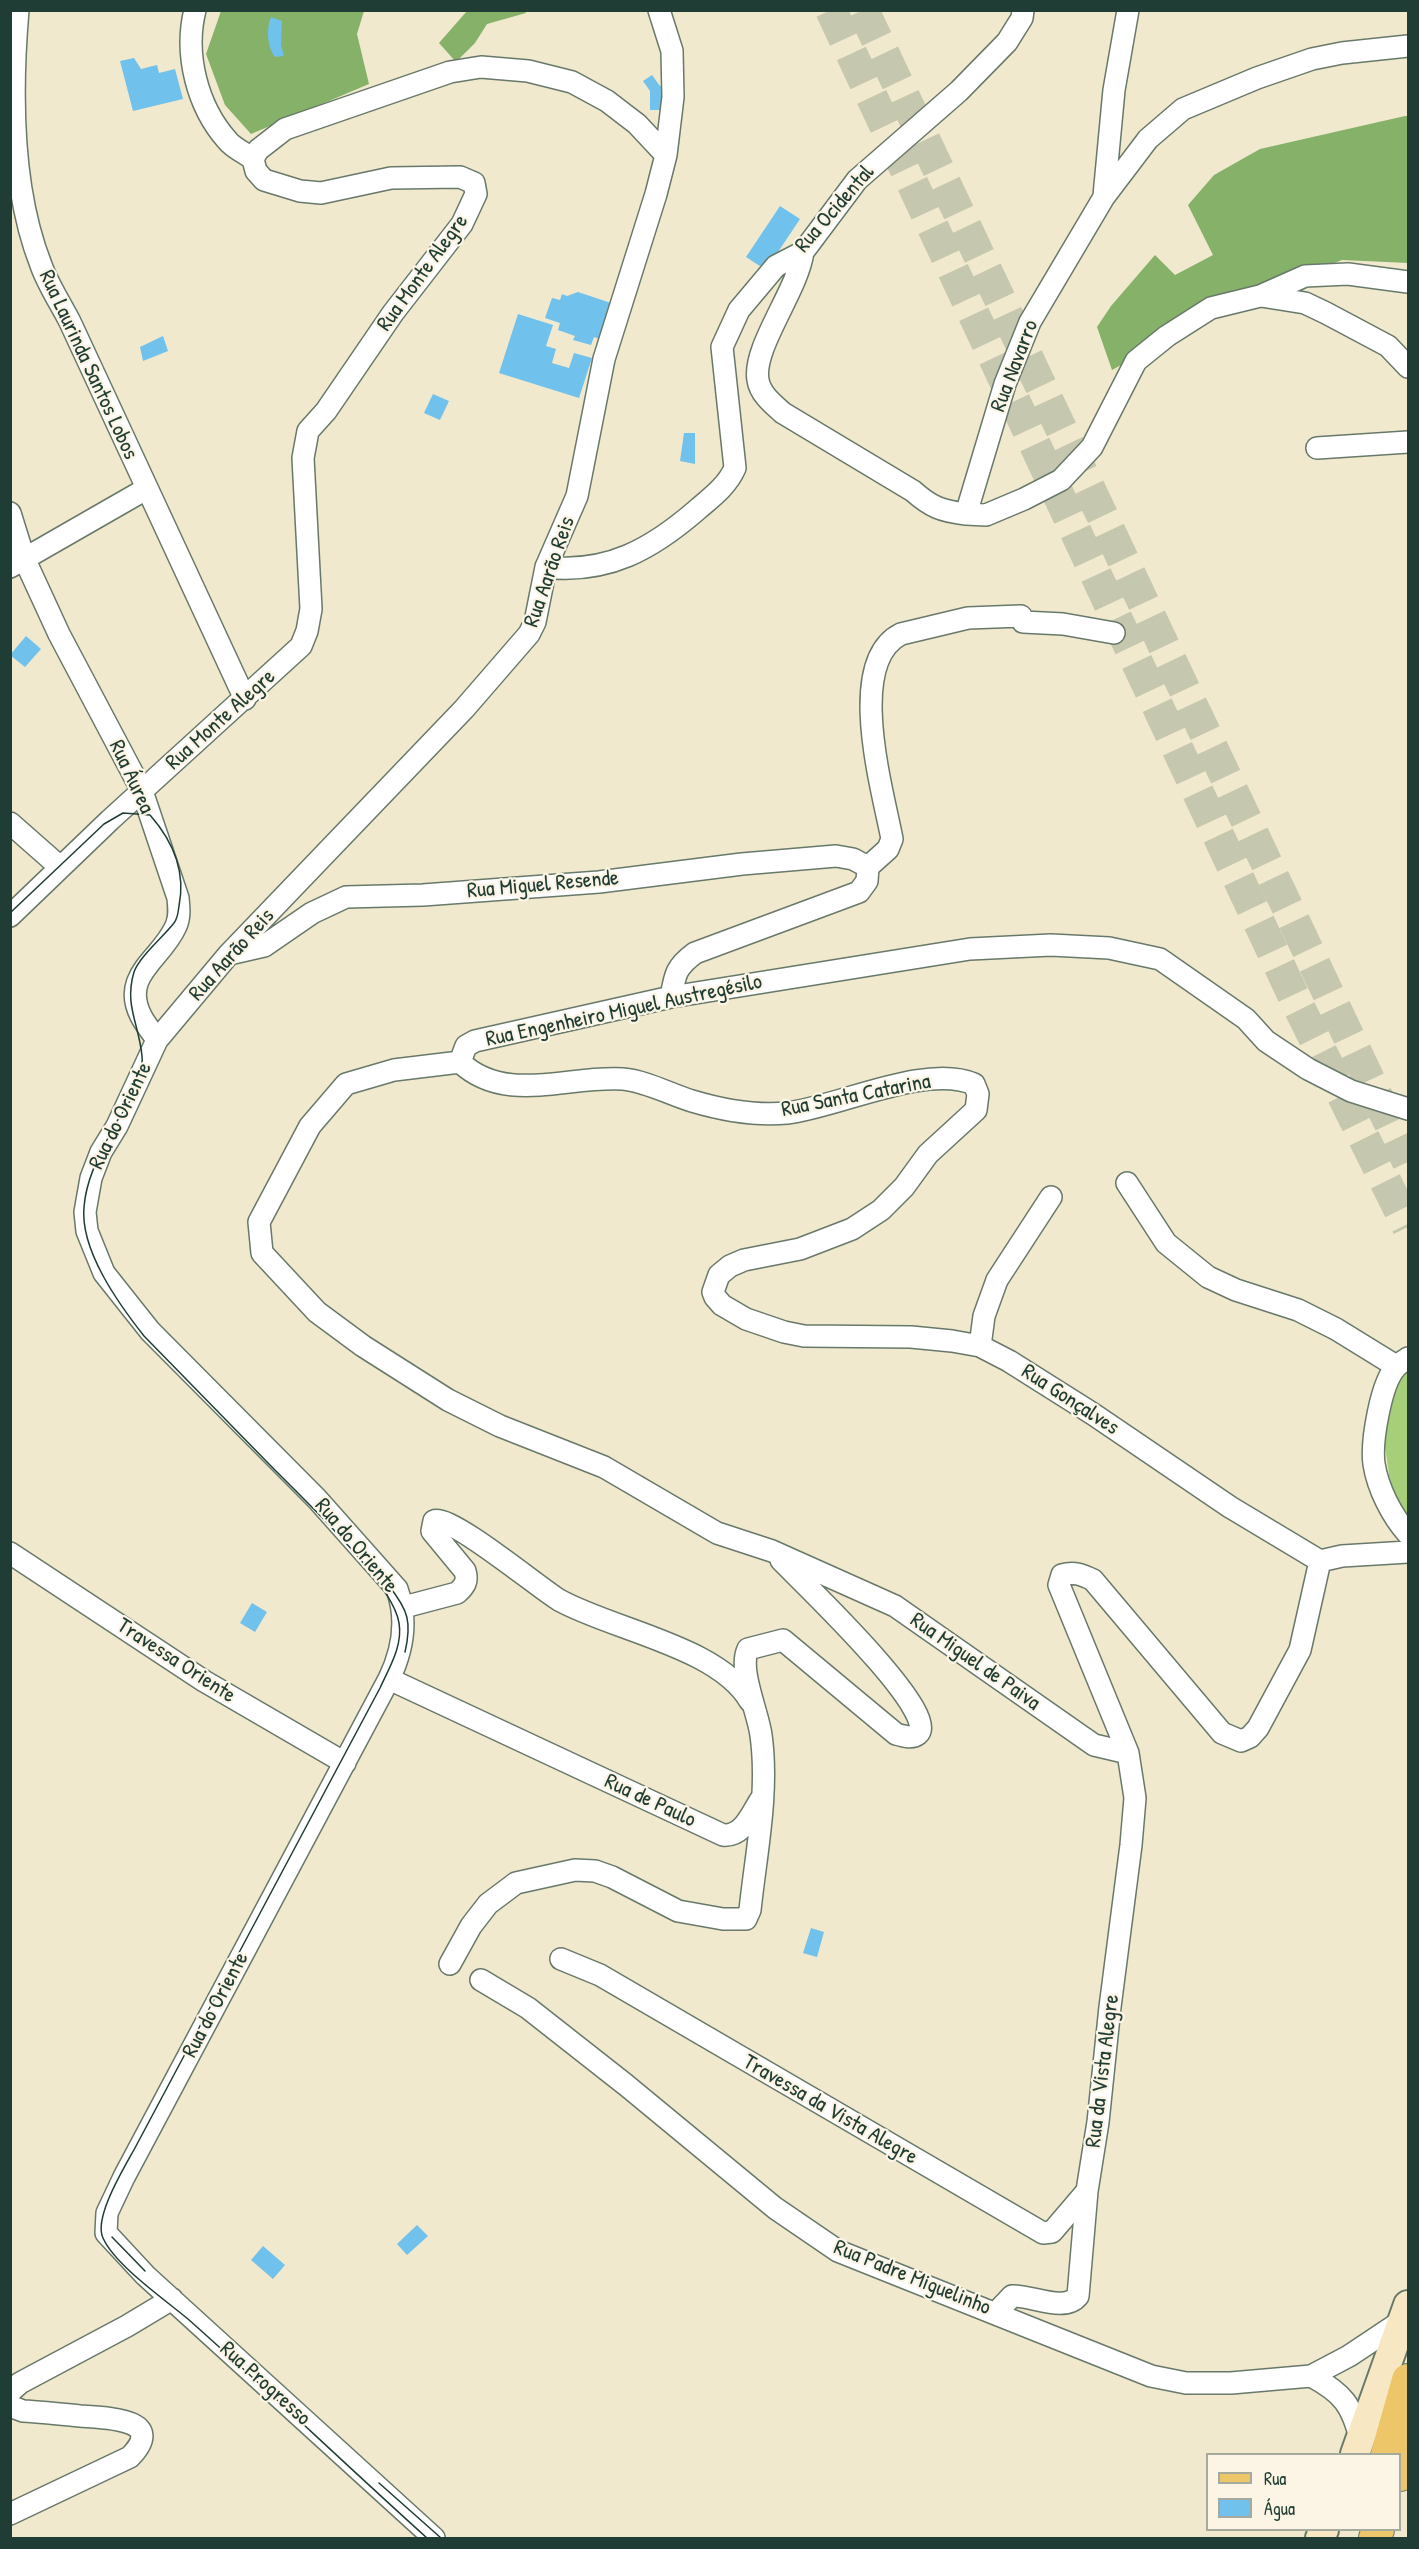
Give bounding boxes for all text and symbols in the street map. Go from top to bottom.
street label: Rua Ocidental [790,160,880,258]
street label: Rua Monte Alegre [372,209,474,337]
street label: Rua Laurinda Santos Lobos [33,266,143,464]
street label: Rua Navarro [985,316,1045,416]
street label: Rua Aarão Reis [519,513,581,631]
street label: Rua Monte Alegre [161,664,281,776]
street label: Rua Áurea [103,736,159,818]
street label: Rua Miguel Resende [466,865,620,905]
street label: Rua Aarão Reis [184,903,280,1007]
street label: Rua Engenheiro Miguel Austregésilo [483,969,765,1053]
street label: Rua do Oriente [84,1058,158,1174]
street label: Rua Santa Catarina [779,1069,933,1123]
street label: Rua Gonçalves [1016,1359,1124,1441]
street label: Rua do Oriente [309,1493,403,1599]
street label: Rua Miguel de Paiva [905,1607,1045,1717]
street label: Travessa Oriente [112,1613,240,1709]
street label: Rua de Paulo [600,1768,700,1834]
street label: Rua do Oriente [177,1948,255,2062]
street label: Rua da Vista Alegre [1081,1993,1125,2149]
street label: Travessa da Vista Alegre [738,2049,922,2171]
street label: Rua Padre Miguelinho [830,2235,994,2321]
street label: Rua Progresso [214,2336,316,2432]
legend [1206,2453,1401,2531]
text: Rua [1264,2466,1286,2491]
text: Água [1264,2496,1295,2521]

